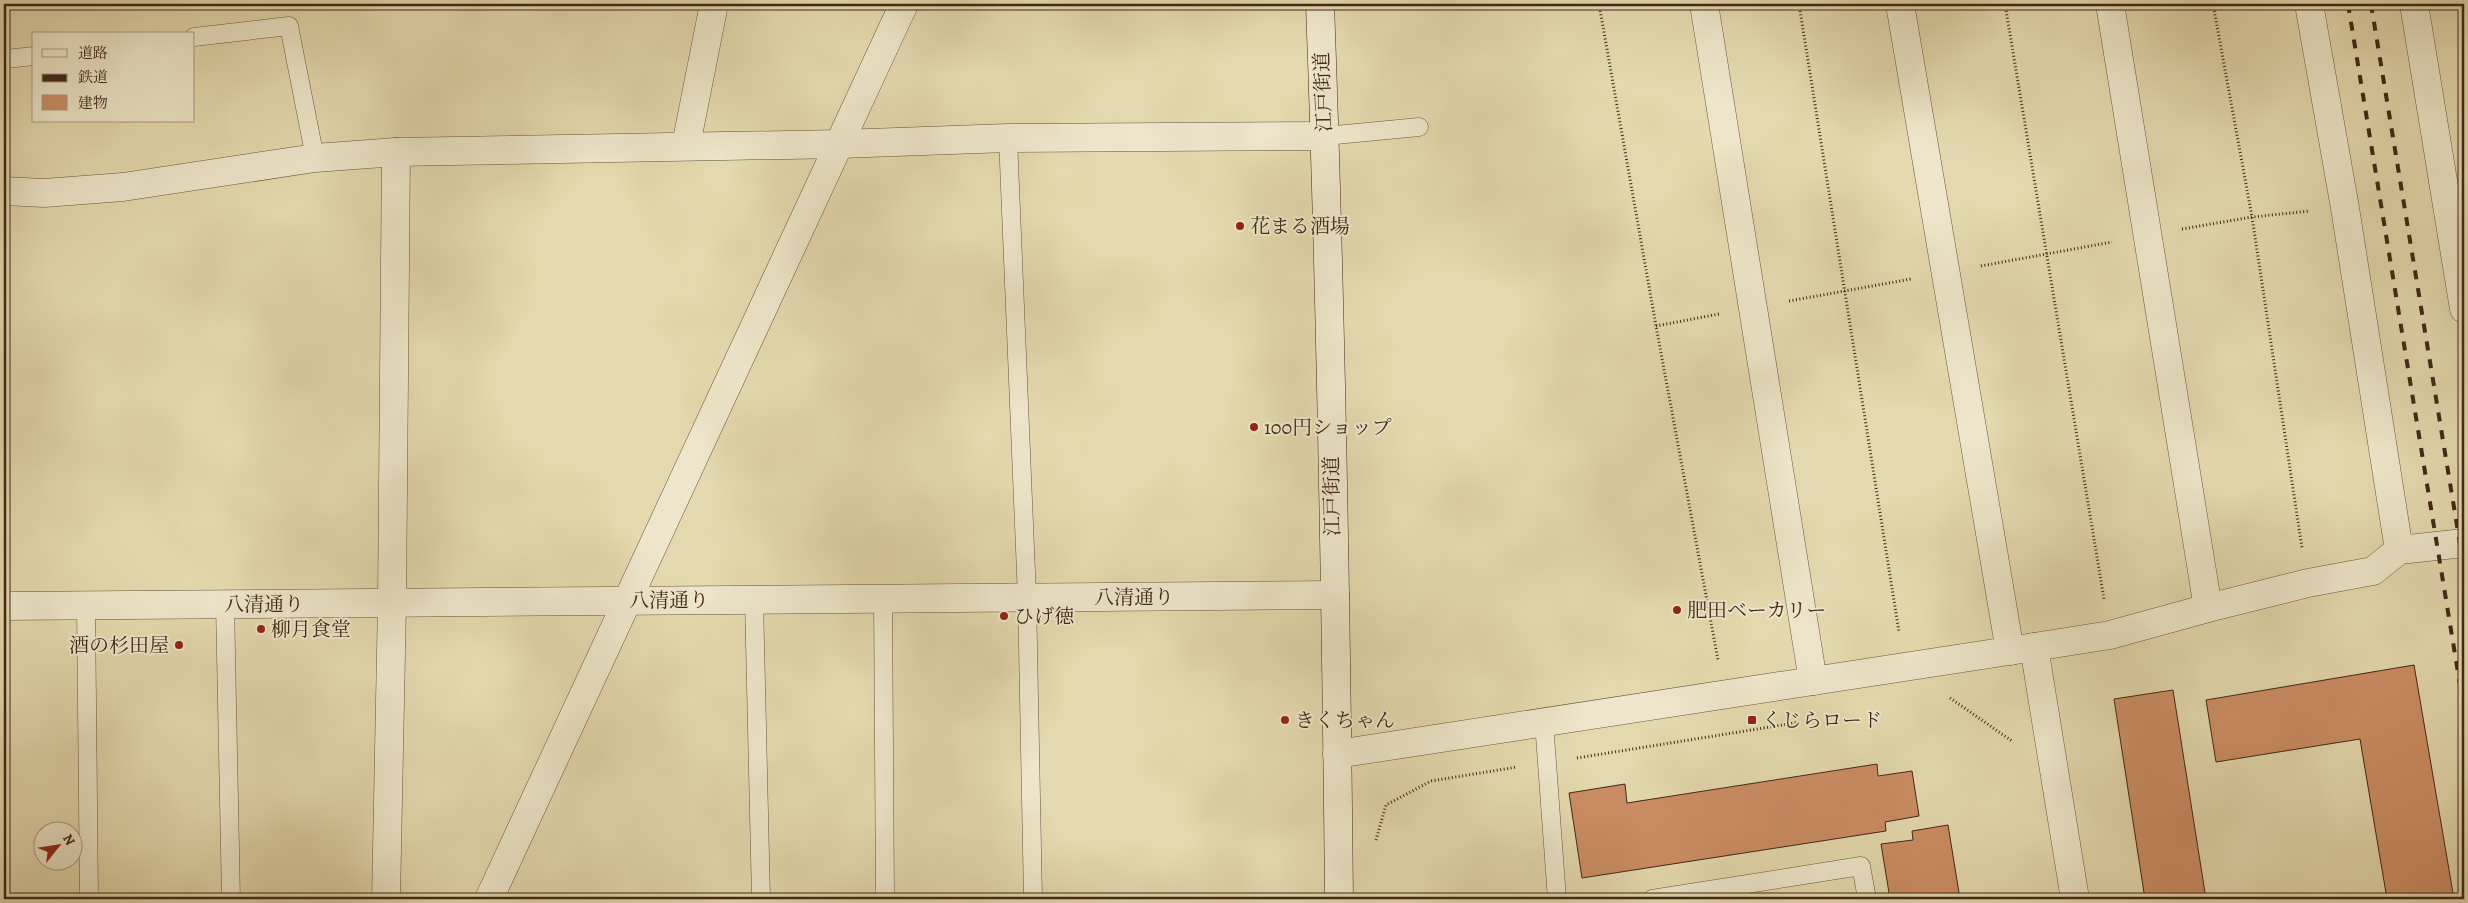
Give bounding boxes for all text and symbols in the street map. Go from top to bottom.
legend [32,32,195,122]
text: 道路 [78,43,108,63]
street label: 江戸街道 [1308,52,1338,132]
text: 鉄道 [78,67,108,87]
text: 建物 [78,93,108,113]
place label: 花まる酒場 [1250,213,1350,240]
marker: 花まる酒場 [1234,220,1246,232]
place label: 100円ショップ [1264,414,1392,441]
marker: 100円ショップ [1248,421,1260,433]
street label: 江戸街道 [1318,456,1346,536]
street label: 八清通り [1094,584,1174,611]
street label: 八清通り [629,587,709,614]
street label: 八清通り [224,591,304,618]
place label: 肥田ベーカリー [1687,597,1827,624]
place label: ひげ徳 [1014,603,1074,630]
marker: 肥田ベーカリー [1671,604,1683,616]
marker: ひげ徳 [998,610,1010,622]
place label: 柳月食堂 [271,616,351,643]
marker: 柳月食堂 [255,623,267,635]
place label: 酒の杉田屋 [69,632,169,659]
marker: 酒の杉田屋 [173,639,185,651]
place label: きくちゃん [1295,707,1395,734]
place label: くじらロード [1762,707,1882,734]
marker: きくちゃん [1279,714,1291,726]
marker: くじらロード [1746,714,1758,726]
north arrow [32,820,82,870]
text: N [58,831,80,849]

